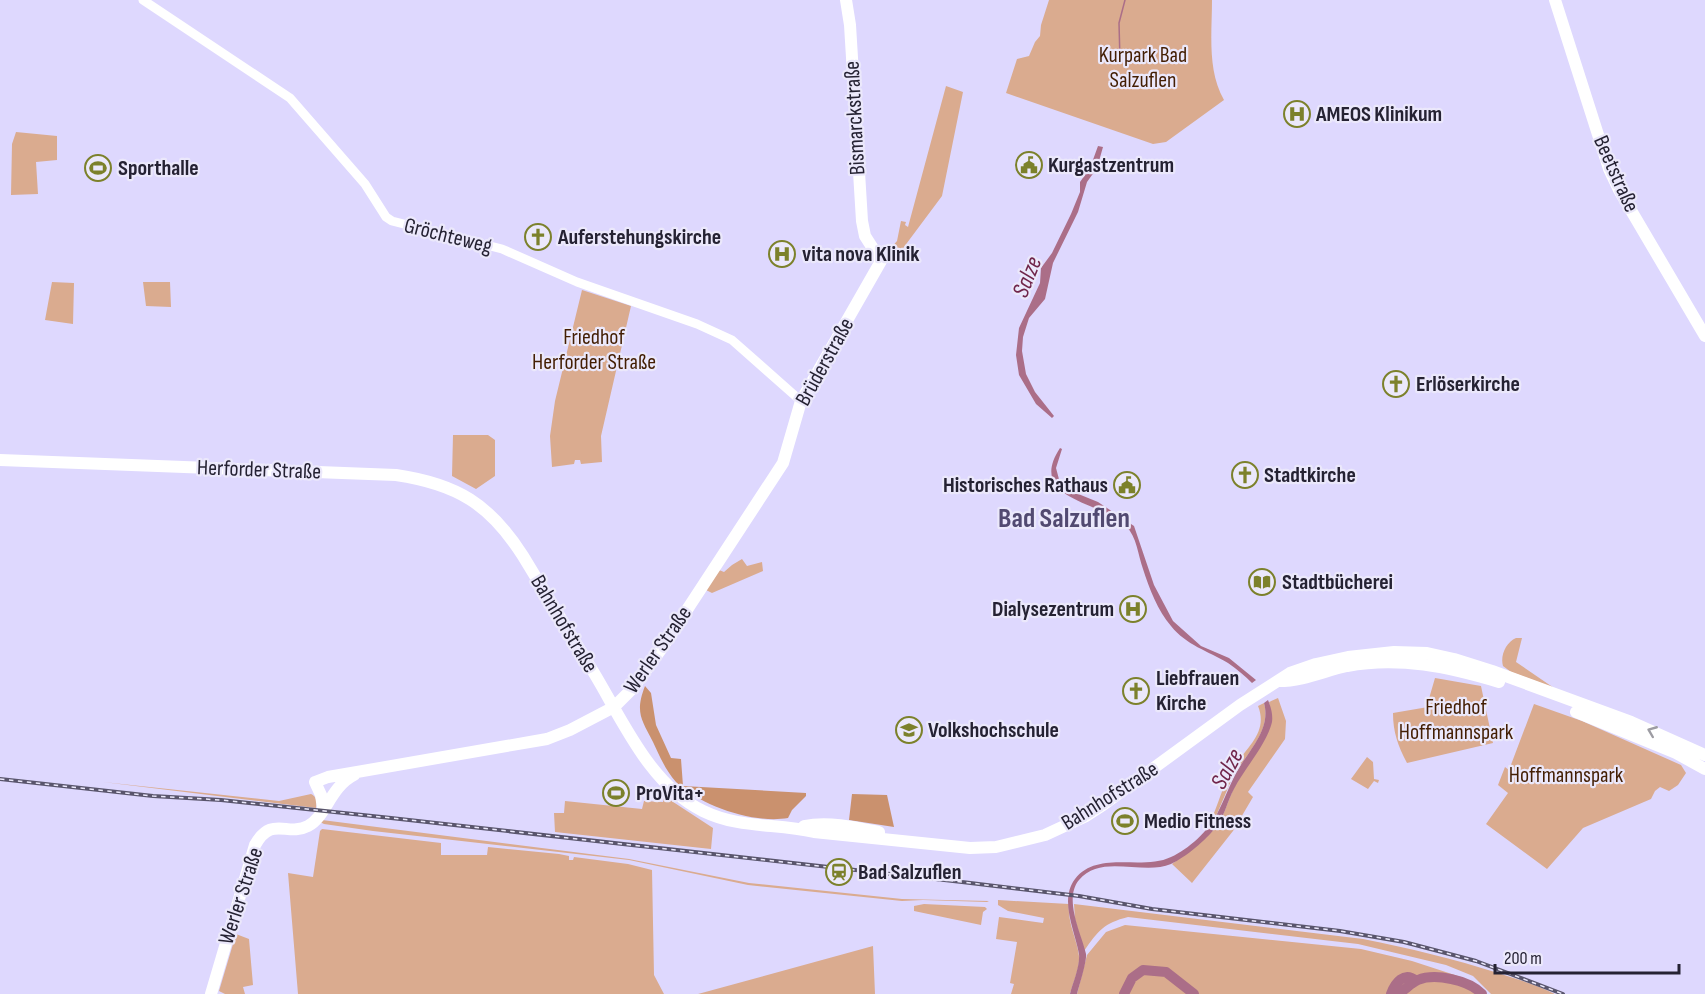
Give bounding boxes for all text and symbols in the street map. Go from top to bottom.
park label: Kurpark Bad Salzuflen [1099,42,1187,94]
street label: Bismarckstraße [839,60,871,176]
hospital icon: AMEOS Klinikum [1282,99,1312,129]
place label: AMEOS Klinikum [1315,101,1442,128]
street label: Beetstraße [1587,131,1645,217]
public building icon: Kurgastzentrum [1014,150,1044,180]
place label: Kurgastzentrum [1048,152,1174,179]
sports icon: Sporthalle [83,153,113,183]
place label: Sporthalle [118,155,199,182]
street label: Gröchteweg [401,212,495,260]
church icon: Auferstehungskirche [523,222,553,252]
place label: Auferstehungskirche [557,224,721,251]
hospital icon: vita nova Klinik [767,239,797,269]
place label: vita nova Klinik [802,241,920,268]
water label: Salze [1006,252,1048,302]
street label: Brüderstraße [790,313,860,411]
park label: Friedhof Herforder Straße [532,324,656,376]
church icon: Erlöserkirche [1381,369,1411,399]
place label: Erlöserkirche [1416,371,1520,398]
street label: Herforder Straße [197,454,321,486]
church icon: Stadtkirche [1230,460,1260,490]
place label: Stadtkirche [1264,462,1356,489]
public building icon: Historisches Rathaus [1112,470,1142,500]
place label: Historisches Rathaus [943,472,1108,499]
district label: Bad Salzuflen [998,502,1130,535]
library icon: Stadtbücherei [1247,567,1277,597]
place label: Stadtbücherei [1282,569,1393,596]
street label: Bahnhofstraße [524,570,604,678]
hospital icon: Dialysezentrum [1118,594,1148,624]
place label: Dialysezentrum [992,596,1114,623]
street label: Werler Straße [618,601,698,699]
place label: Liebfrauen Kirche [1156,665,1239,717]
church icon: Liebfrauen Kirche [1121,676,1151,706]
park label: Friedhof Hoffmannspark [1399,694,1514,746]
school or university icon: Volkshochschule [894,715,924,745]
place label: Volkshochschule [928,717,1059,744]
one-way arrow [1647,726,1658,738]
water label: Salze [1204,744,1250,794]
street label: Bahnhofstraße [1057,756,1163,836]
park label: Hoffmannspark [1509,762,1624,789]
sports icon: ProVita+ [601,778,631,808]
place label: ProVita+ [636,780,704,807]
sports icon: Medio Fitness [1110,806,1140,836]
place label: Medio Fitness [1144,808,1251,835]
street label: Werler Straße [213,844,269,948]
station icon: Bad Salzuflen [824,857,854,887]
place label: Bad Salzuflen [858,859,962,886]
scale bar [1495,937,1680,975]
text: 200 m [1504,948,1542,969]

